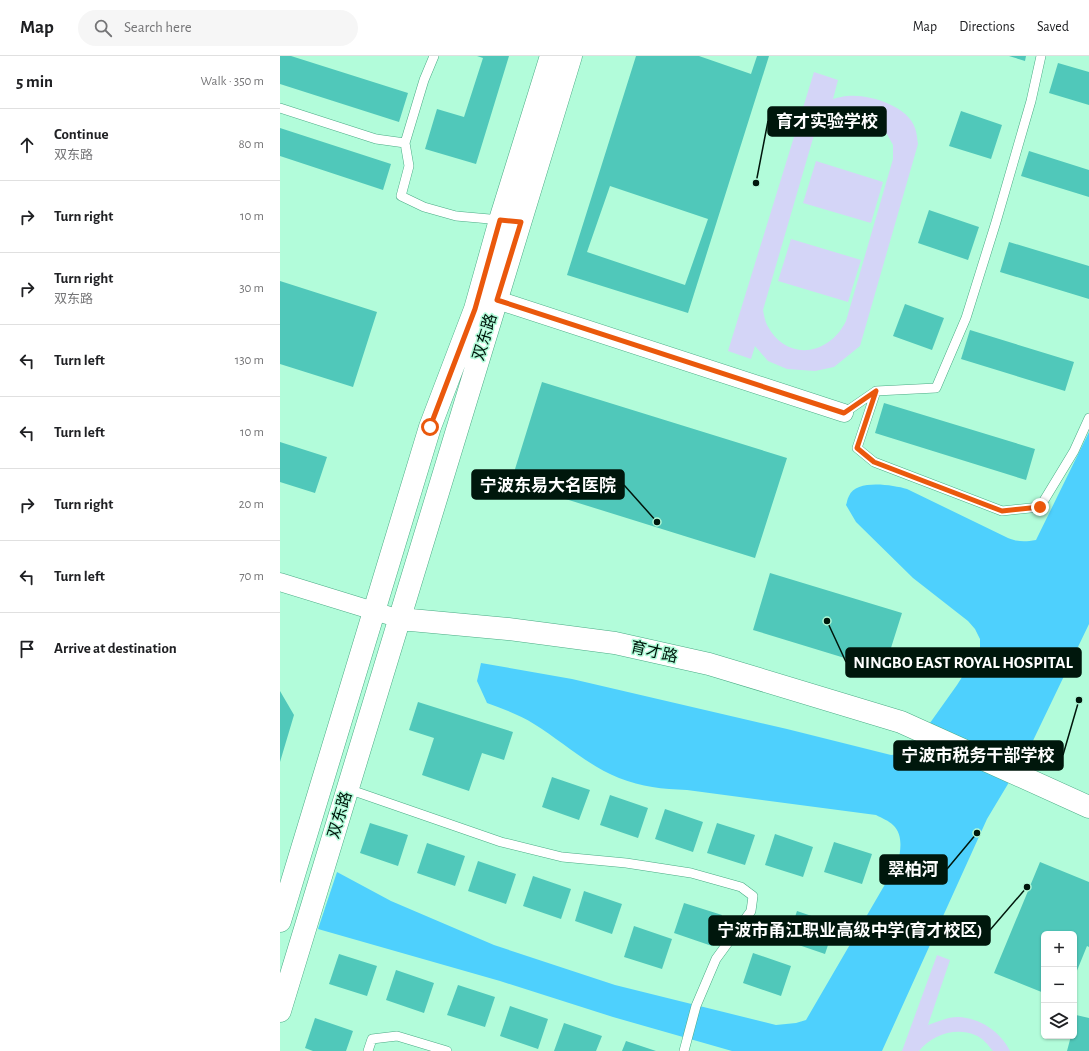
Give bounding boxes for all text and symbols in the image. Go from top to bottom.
search box [78,10,358,46]
icon: search [92,17,114,39]
text: Map [20,18,54,37]
text: Search here [124,20,192,35]
text: Map [913,20,937,34]
text: Directions [959,20,1015,34]
text: Saved [1037,20,1069,34]
text: 5 min [16,73,53,90]
text: Walk · 350 m [200,75,264,88]
callout: 育才实验学校 [768,107,886,136]
text: 育才实验学校 [776,112,878,130]
text: Continue [54,127,109,142]
icon: ahead [16,134,38,156]
text: 80 m [238,138,264,151]
text: 双东路 [54,149,93,162]
icon: right [16,206,38,228]
text: Turn right [54,209,113,224]
text: 10 m [240,210,264,223]
text: Turn right [54,271,113,286]
icon: right [16,278,38,300]
text: 30 m [239,282,264,295]
text: 双东路 [54,293,93,306]
street label: 双东路 [469,311,500,362]
icon: left [16,350,38,372]
text: Turn left [54,353,105,368]
text: 130 m [235,354,264,367]
route start [421,418,439,436]
icon: left [16,422,38,444]
text: Turn left [54,425,105,440]
text: 10 m [240,426,264,439]
callout: 宁波东易大名医院 [472,470,624,499]
text: 宁波东易大名医院 [480,476,616,494]
icon: right [16,494,38,516]
text: Turn right [54,497,113,512]
text: 20 m [239,498,264,511]
route end [1031,498,1049,516]
icon: left [16,566,38,588]
text: Turn left [54,569,105,584]
text: 70 m [239,570,264,583]
icon: arrive [16,638,38,660]
street label: 育才路 [629,638,679,665]
text: Arrive at destination [54,641,177,656]
callout: NINGBO EAST ROYAL HOSPITAL [846,648,1081,677]
text: NINGBO EAST ROYAL HOSPITAL [853,654,1073,671]
callout: 宁波市税务干部学校 [894,741,1063,770]
text: 宁波市税务干部学校 [902,746,1055,764]
street label: 双东路 [324,789,355,840]
callout: 翠柏河 [880,855,947,884]
text: 翠柏河 [888,860,939,878]
callout: 宁波市甬江职业高级中学(育才校区) [709,916,990,945]
text: 宁波市甬江职业高级中学(育才校区) [717,921,983,939]
map controls [1041,931,1077,1039]
button: + [1041,931,1077,967]
button: − [1041,967,1077,1003]
button: layers [1041,1003,1077,1039]

